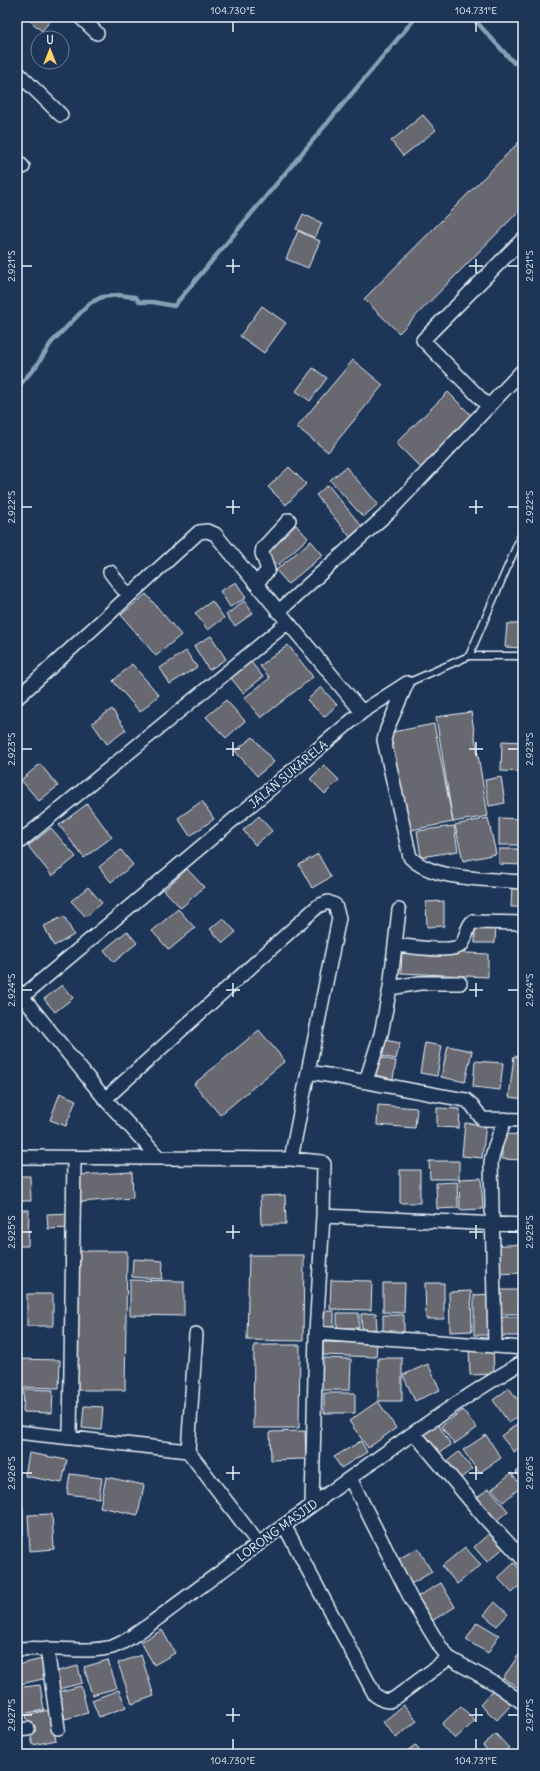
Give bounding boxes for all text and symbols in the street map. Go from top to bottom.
text: 104.730°E [211,4,256,17]
text: 104.731°E [455,4,497,17]
north arrow [30,30,70,70]
text: U [46,33,54,47]
text: 2.921°S [5,250,18,282]
text: 2.921°S [523,250,536,282]
text: 2.922°S [5,490,18,524]
text: 2.922°S [523,490,536,524]
text: 2.923°S [5,732,18,766]
text: 2.923°S [523,732,536,766]
street label: JALAN SUKARELA [246,737,331,811]
text: 2.924°S [5,973,18,1007]
text: 2.924°S [523,973,536,1007]
text: 2.925°S [5,1215,18,1249]
text: 2.925°S [523,1215,536,1249]
text: 2.926°S [5,1456,18,1490]
text: 2.926°S [523,1456,536,1490]
street label: LORONG MASJID [234,1496,320,1564]
text: 2.927°S [5,1698,18,1731]
text: 2.927°S [523,1698,536,1731]
text: 104.730°E [211,1754,256,1767]
text: 104.731°E [455,1754,497,1767]

